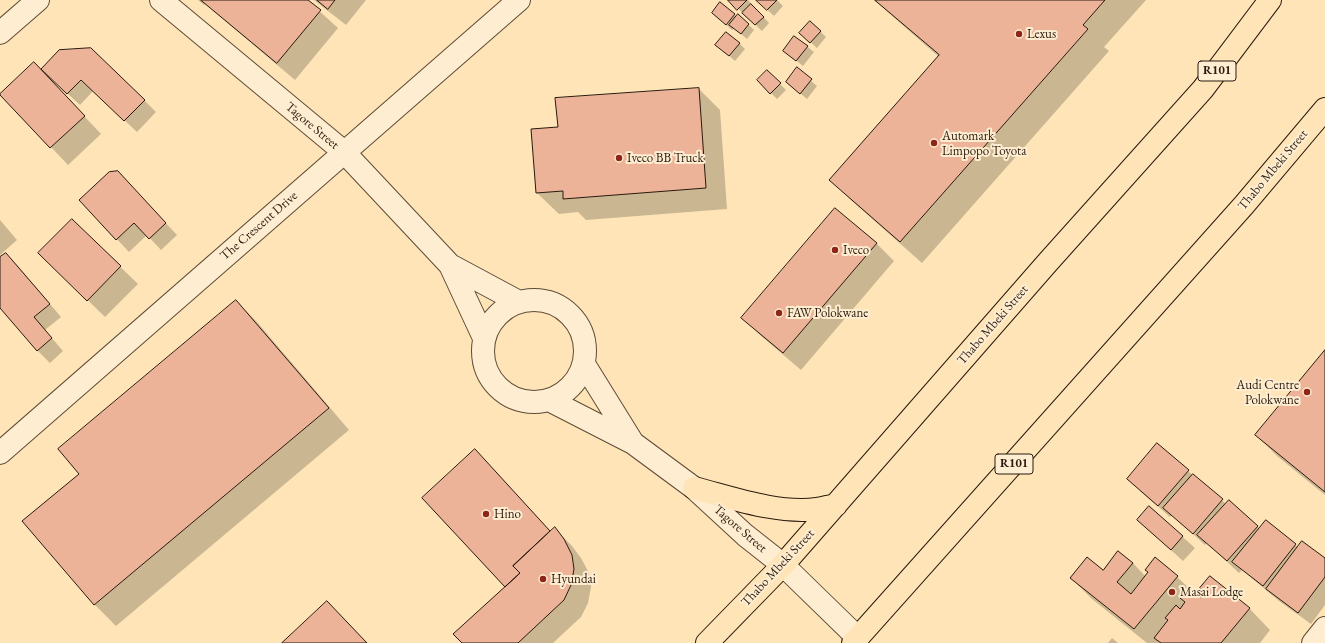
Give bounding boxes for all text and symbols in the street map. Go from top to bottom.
place label: Lexus [1027,26,1056,42]
marker: Lexus [1014,29,1024,39]
road number: R101 [1198,61,1236,81]
street label: Tagore Street [282,99,342,153]
street label: Thabo Mbeki Street [1235,127,1311,213]
place label: Automark Limpopo Toyota [942,128,1026,159]
marker: Automark Limpopo Toyota [929,138,939,148]
place label: Iveco BB Truck [627,150,704,166]
marker: Iveco BB Truck [614,153,624,163]
street label: The Crescent Drive [217,188,301,264]
place label: Iveco [843,242,869,258]
marker: Iveco [830,245,840,255]
street label: Thabo Mbeki Street [954,282,1032,368]
place label: FAW Polokwane [787,305,868,321]
marker: FAW Polokwane [774,308,784,318]
place label: Audi Centre Polokwane [1236,377,1299,408]
marker: Audi Centre Polokwane [1302,387,1312,397]
road number: R101 [995,454,1033,474]
street label: Tagore Street [710,502,770,556]
place label: Hino [494,506,521,522]
marker: Hino [481,509,491,519]
street label: Thabo Mbeki Street [738,526,818,610]
place label: Hyundai [551,571,596,587]
marker: Hyundai [538,574,548,584]
place label: Masai Lodge [1180,584,1243,600]
marker: Masai Lodge [1167,587,1177,597]

